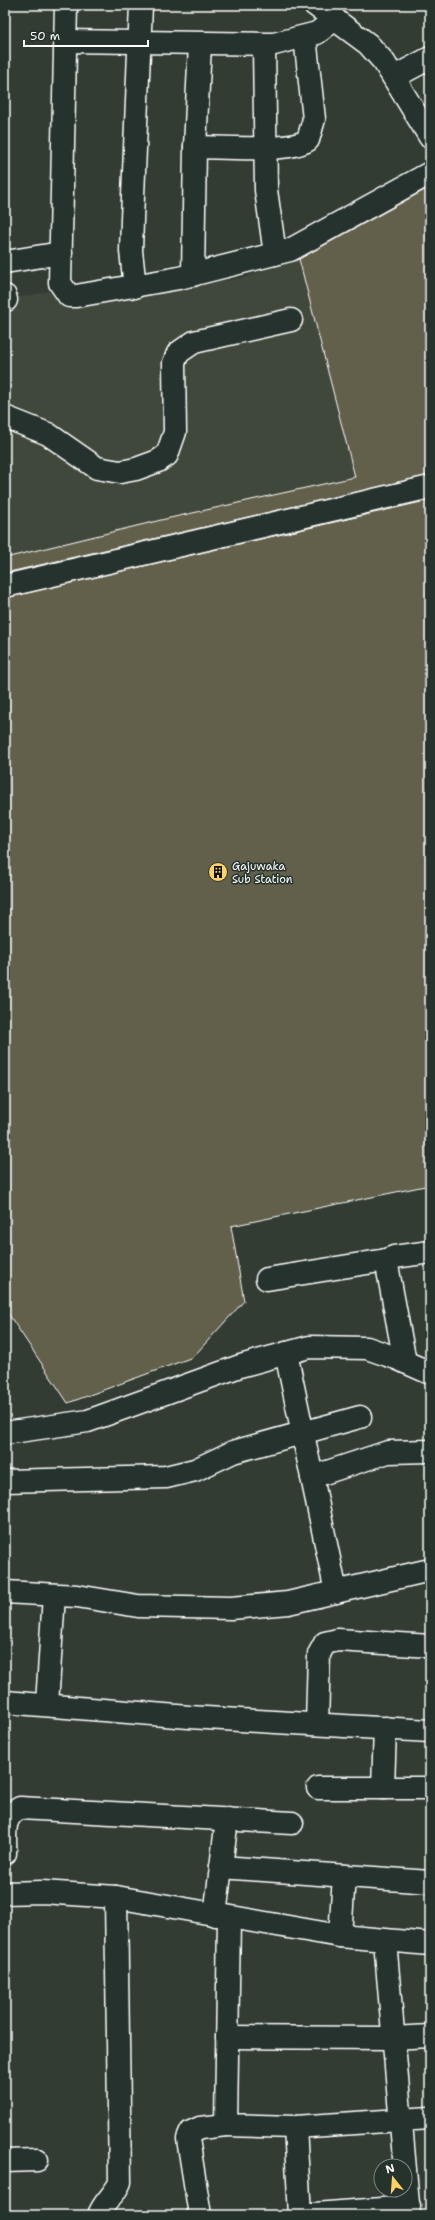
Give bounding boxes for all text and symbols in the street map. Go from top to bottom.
scale bar [24,22,148,48]
text: 50 m [30,28,60,44]
place label: Gajuwaka Sub Station [232,859,293,887]
building icon: Gajuwaka Sub Station [207,861,229,883]
north arrow [373,2158,413,2198]
text: N [384,2160,397,2177]

